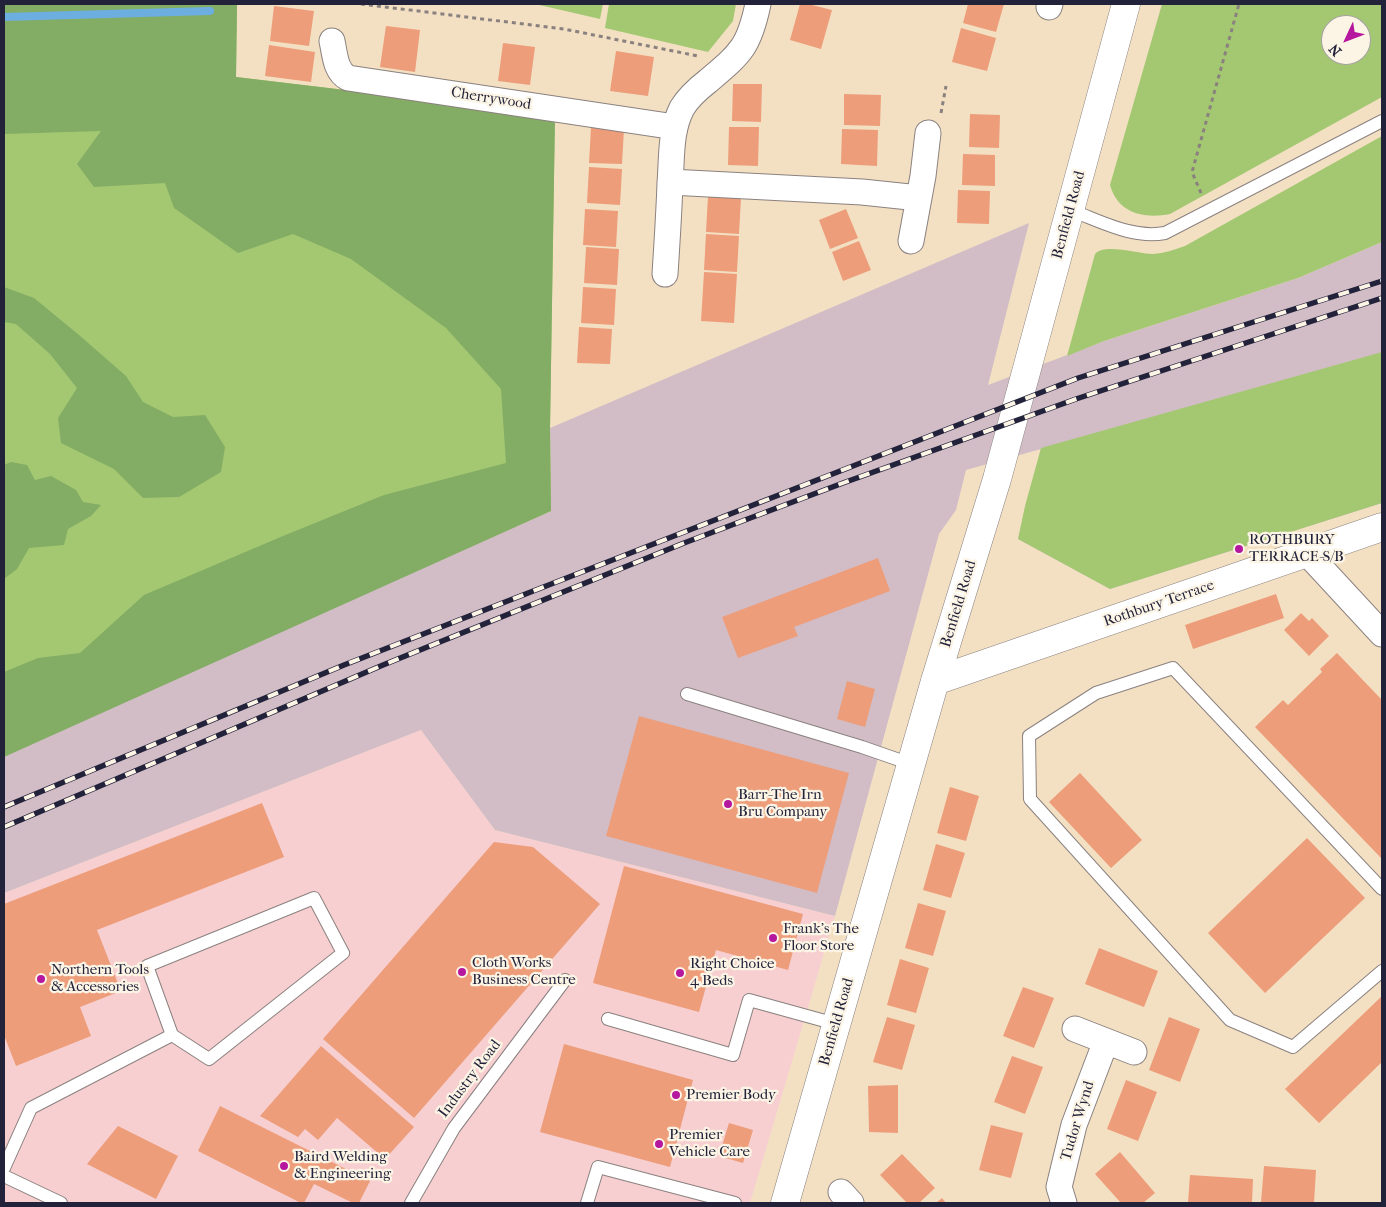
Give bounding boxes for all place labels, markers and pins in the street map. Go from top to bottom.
place label: ROTHBURY TERRACE-S/B [1249,531,1344,566]
marker: ROTHBURY TERRACE-S/B [1233,543,1245,555]
place label: Barr-The Irn Bru Company [738,786,827,821]
marker: Barr-The Irn Bru Company [722,798,734,810]
place label: Frank's The Floor Store [783,920,859,955]
marker: Frank's The Floor Store [767,932,779,944]
place label: Cloth Works Business Centre [472,954,576,989]
place label: Right Choice 4 Beds [690,955,774,990]
place label: Northern Tools & Accessories [51,961,149,996]
marker: Cloth Works Business Centre [456,966,468,978]
marker: Right Choice 4 Beds [674,967,686,979]
marker: Northern Tools & Accessories [35,973,47,985]
place label: Premier Body [686,1086,776,1104]
marker: Premier Body [670,1089,682,1101]
place label: Premier Vehicle Care [669,1126,750,1161]
marker: Premier Vehicle Care [653,1138,665,1150]
place label: Baird Welding & Engineering [294,1148,391,1183]
marker: Baird Welding & Engineering [278,1160,290,1172]

